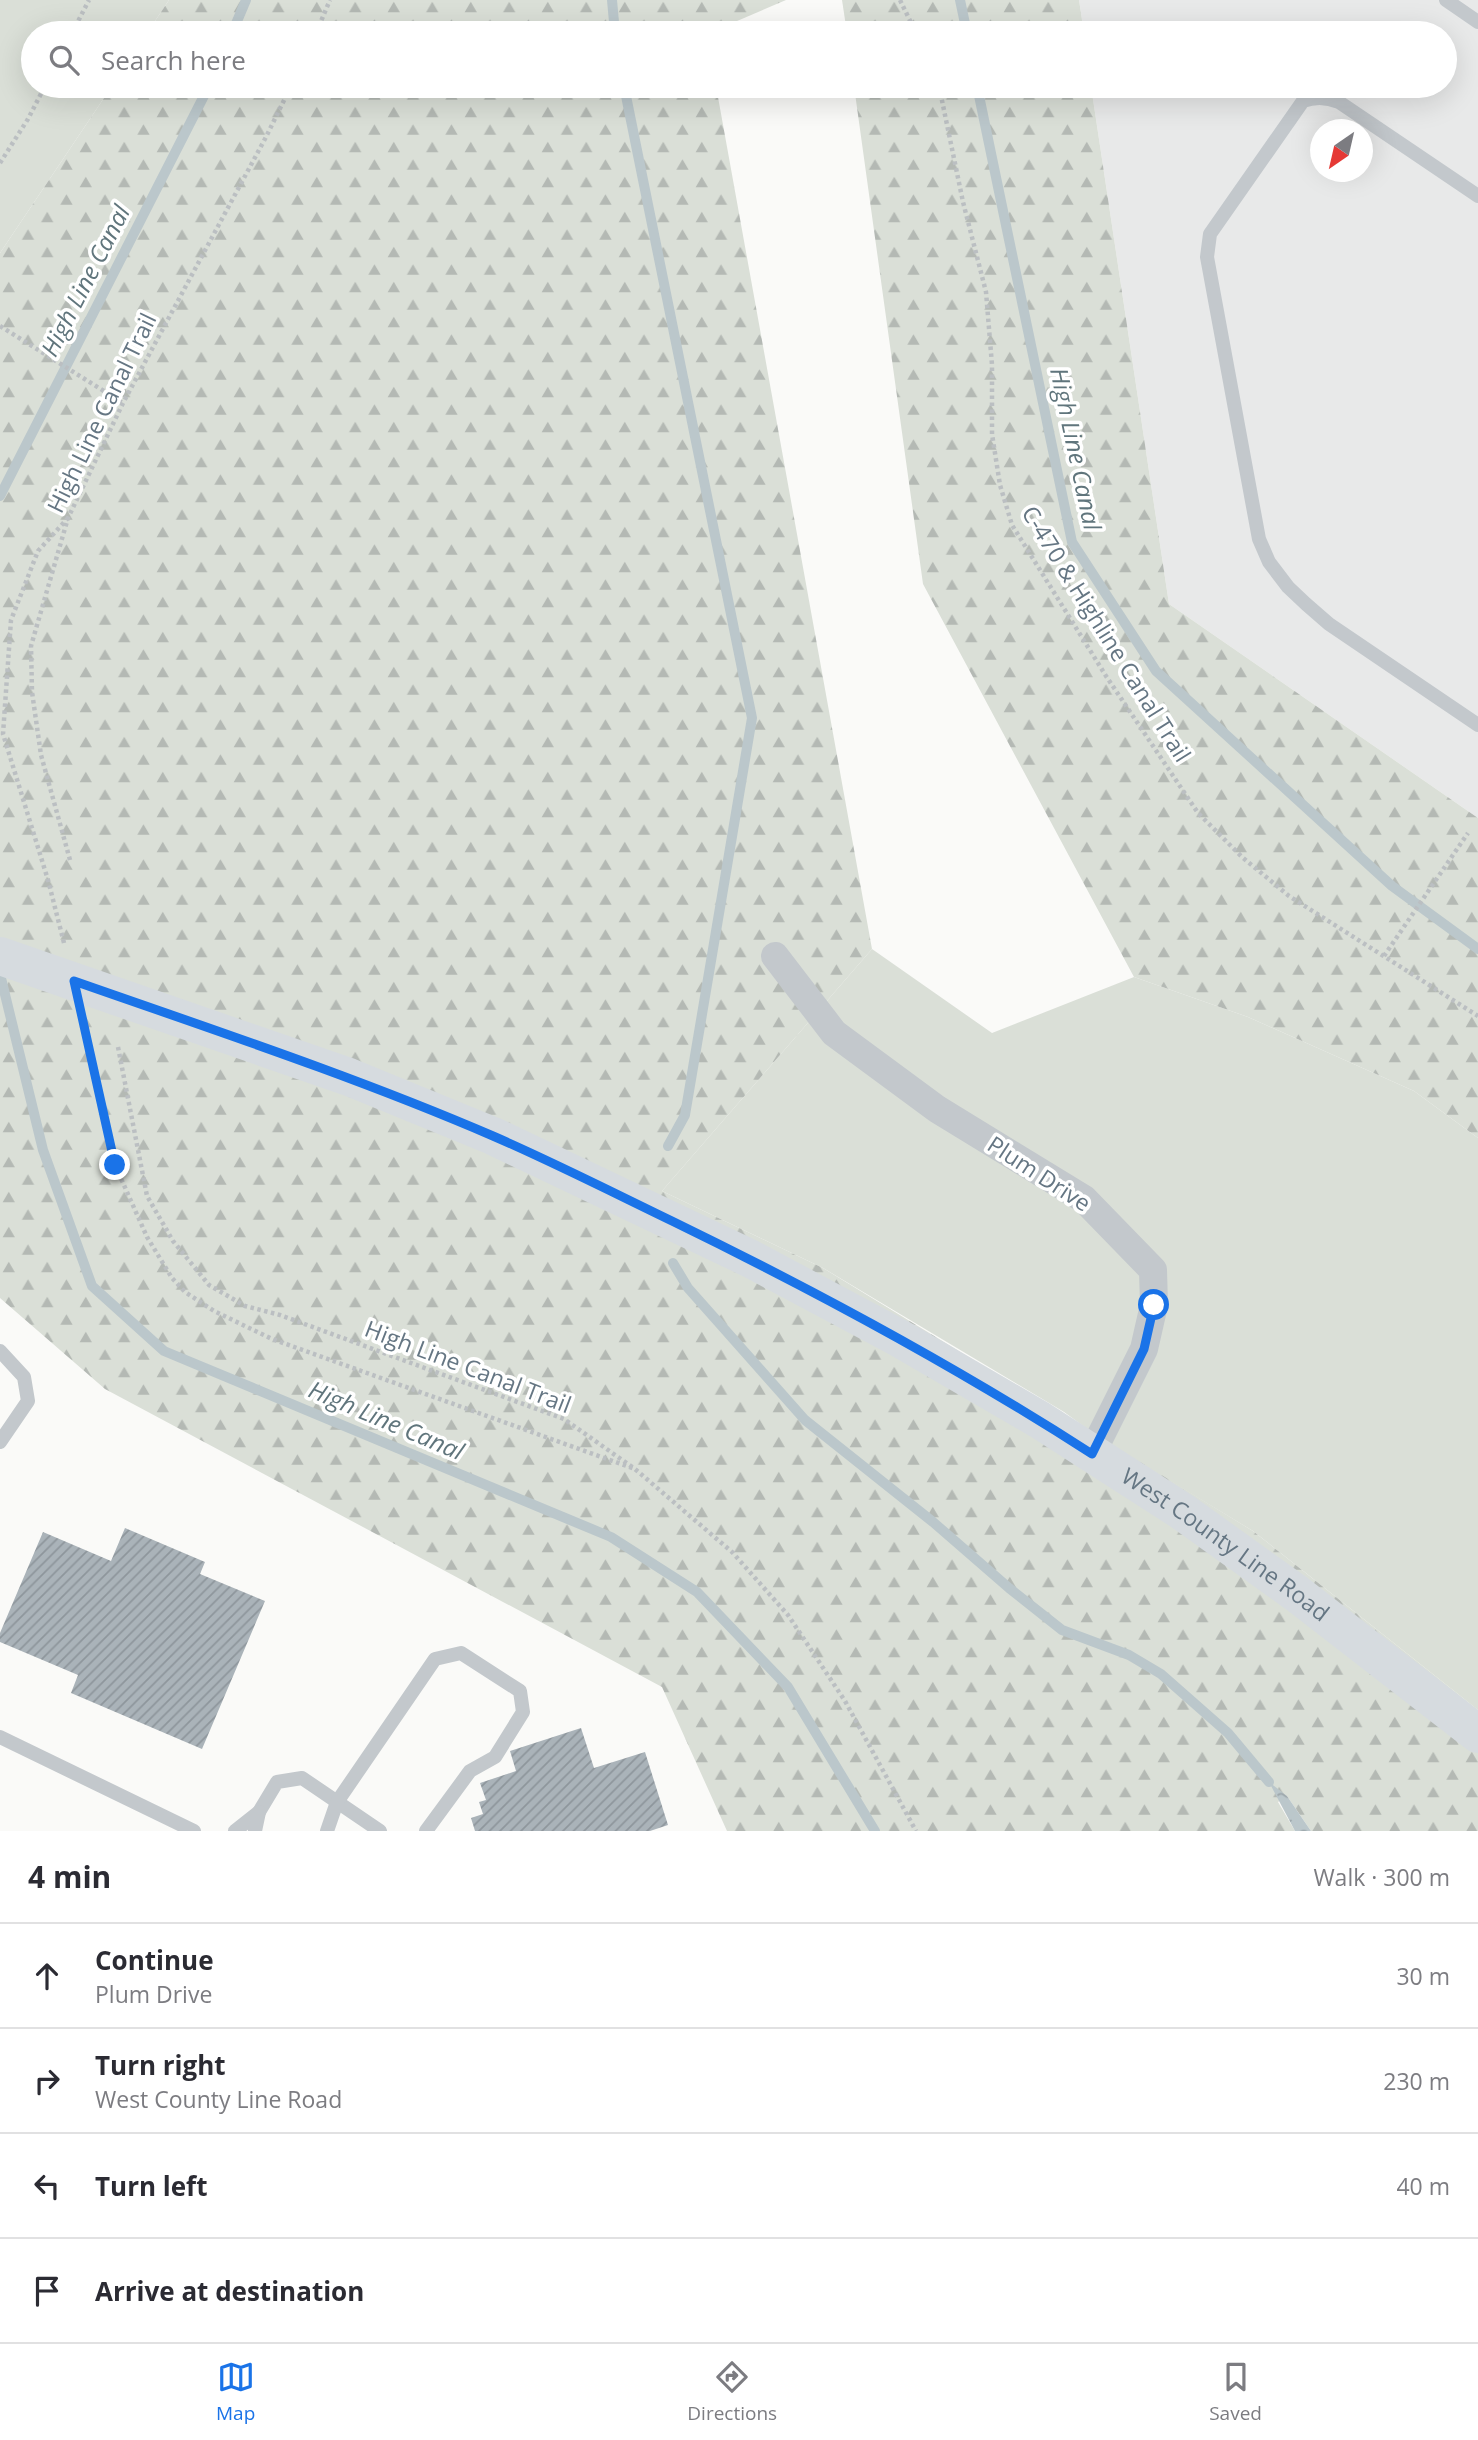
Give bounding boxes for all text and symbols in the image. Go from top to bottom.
search box [21,21,1457,98]
icon: search [45,41,83,79]
text: Search here [101,42,246,78]
north arrow [1310,119,1373,182]
water label: High Line Canal [32,198,137,362]
street label: High Line Canal Trail [39,307,163,518]
water label: High Line Canal [1043,364,1110,534]
street label: C-470 & Highline Canal Trail [1015,499,1199,768]
street label: Plum Drive [982,1128,1097,1219]
route end [99,1149,130,1180]
route start [1138,1289,1169,1320]
street label: High Line Canal Trail [361,1315,575,1419]
water label: High Line Canal [304,1375,468,1467]
street label: West County Line Road [1116,1460,1336,1628]
text: 4 min [28,1856,111,1897]
text: Walk · 300 m [1313,1861,1450,1893]
text: Continue [95,1942,214,1978]
icon: ahead [28,1957,66,1995]
text: 30 m [1396,1960,1450,1992]
text: Plum Drive [95,1978,212,2010]
text: Turn right [95,2047,226,2083]
icon: right [28,2062,66,2100]
text: 230 m [1383,2065,1450,2097]
text: West County Line Road [95,2083,342,2115]
icon: left [28,2167,66,2205]
text: Turn left [95,2168,207,2204]
text: 40 m [1396,2170,1450,2202]
icon: arrive [28,2272,66,2310]
text: Arrive at destination [95,2273,364,2309]
tab: Map [216,2358,255,2426]
tab: Directions [687,2358,777,2426]
tab: Saved [1209,2358,1262,2426]

